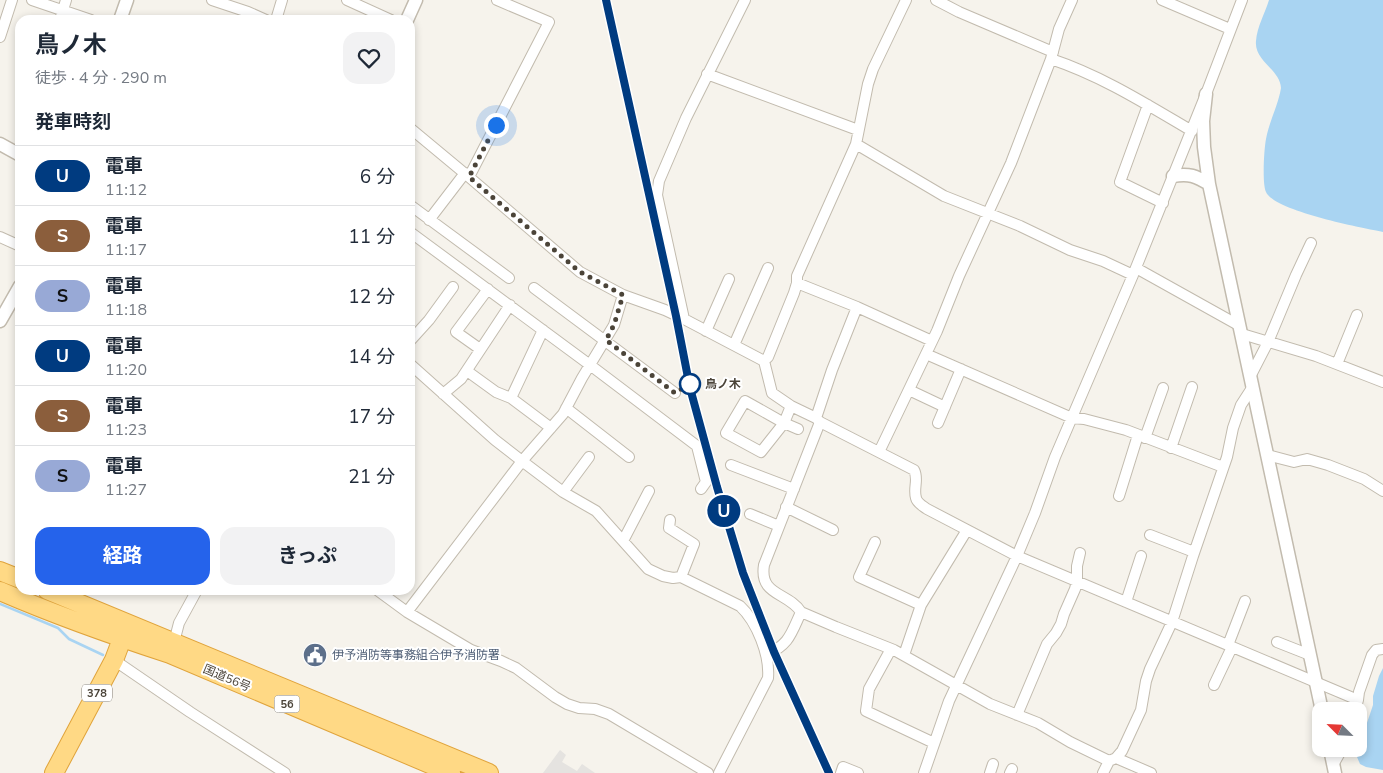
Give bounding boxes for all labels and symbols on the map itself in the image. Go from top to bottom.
your location [484,113,509,138]
marker: 鳥ノ木 [679,373,701,395]
place label: 鳥ノ木 [705,376,741,392]
line badge: U [708,495,740,527]
public building icon: 伊予消防等事務組合伊予消防署 [302,642,328,668]
place label: 伊予消防等事務組合伊予消防署 [332,647,500,663]
street label: 国道56号 [201,661,253,695]
road number: 378 [82,684,112,701]
road number: 56 [274,696,300,712]
north arrow [1312,702,1368,758]

